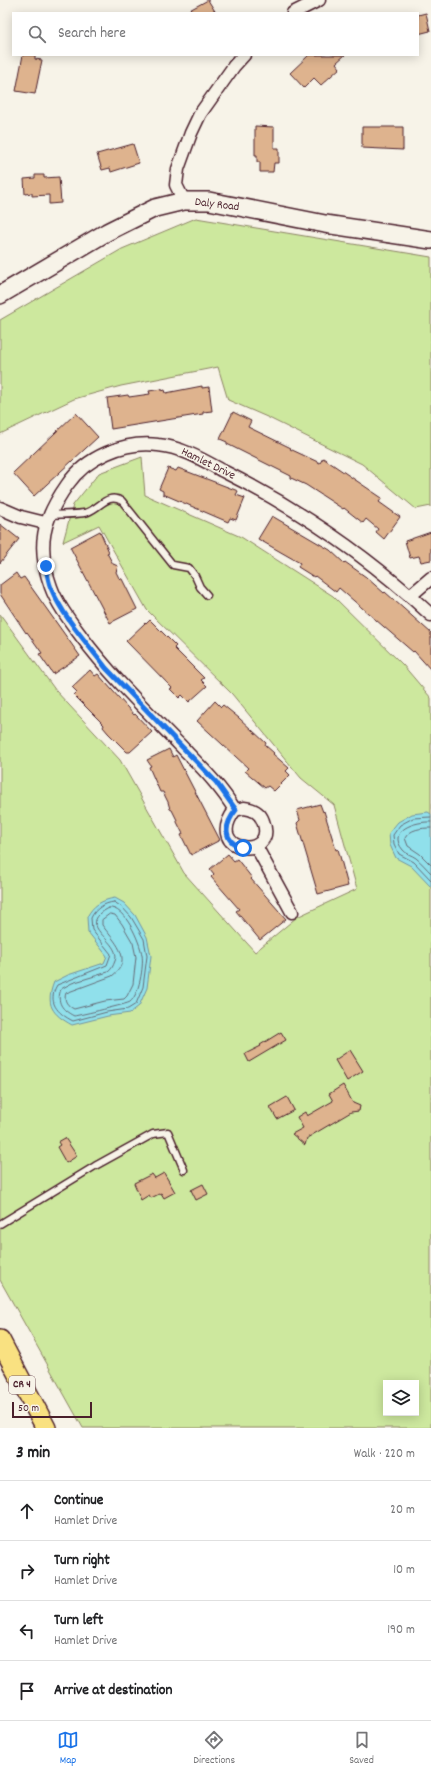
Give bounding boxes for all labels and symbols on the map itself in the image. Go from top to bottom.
street label: Daly Road [194,194,240,216]
street label: Hamlet Drive [178,444,238,484]
route end [37,557,55,575]
route start [234,839,252,857]
road number: CR 4 [9,1376,35,1394]
scale bar [12,1400,92,1419]

